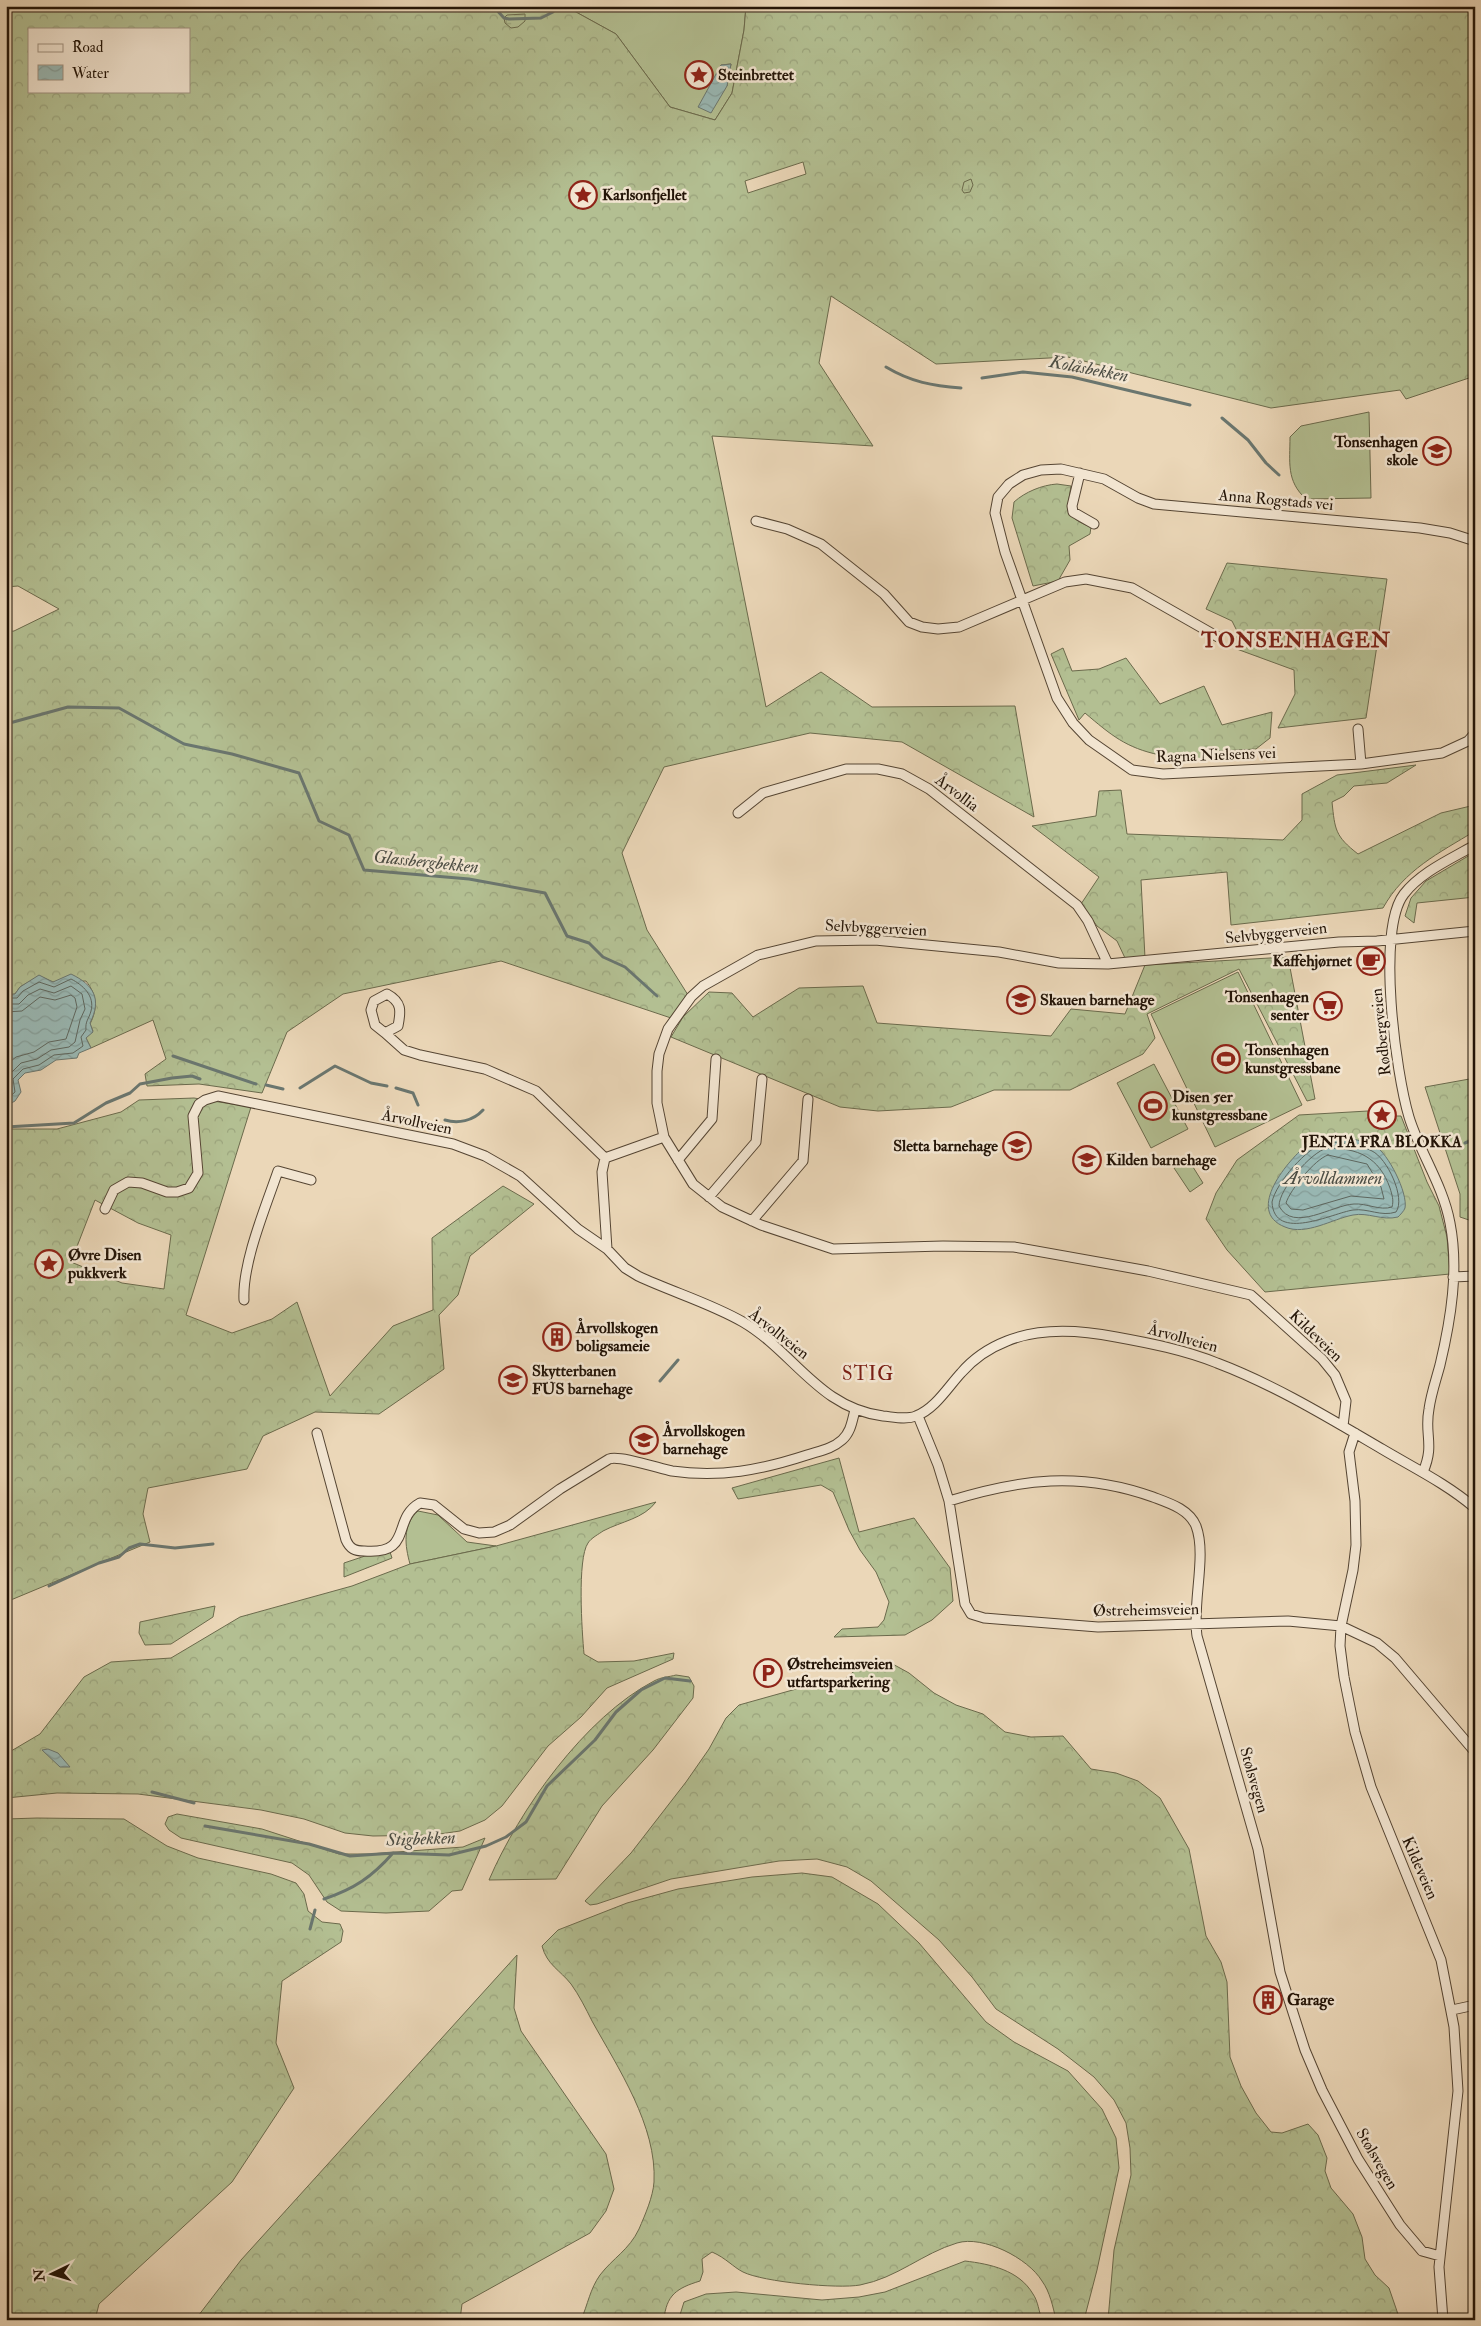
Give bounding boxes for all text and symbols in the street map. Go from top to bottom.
legend [28,28,190,92]
text: Road [72,38,104,57]
place icon: Steinbrettet [684,60,714,90]
text: Water [71,64,109,83]
place label: Steinbrettet [718,65,795,85]
place icon: Karlsonfjellet [568,180,598,210]
place label: Karlsonfjellet [602,185,688,205]
water label: Kolåsbekken [1047,350,1130,388]
place label: Tonsenhagen skole [1333,432,1419,470]
school or university icon: Tonsenhagen skole [1422,436,1452,466]
street label: Anna Rogstads vei [1217,485,1334,515]
district label: TONSENHAGEN [1200,627,1391,654]
street label: Ragna Nielsens vei [1156,743,1276,767]
street label: Årvollia [930,769,983,816]
water label: Glassbergbekken [372,845,480,879]
street label: Selvbyggerveien [824,915,928,941]
street label: Selvbyggerveien [1224,918,1328,948]
cafe icon: Kaffehjørnet [1356,946,1386,976]
place label: Kaffehjørnet [1273,951,1353,971]
school or university icon: Skauen barnehage [1006,985,1036,1015]
place label: Tonsenhagen senter [1224,987,1310,1025]
street label: Rødbergveien [1366,987,1396,1077]
place label: Skauen barnehage [1040,990,1155,1011]
supermarket icon: Tonsenhagen senter [1313,991,1343,1021]
place label: Tonsenhagen kunstgressbane [1244,1040,1341,1079]
sports icon: Tonsenhagen kunstgressbane [1211,1044,1241,1074]
place label: Disen 5er kunstgressbane [1171,1087,1268,1126]
sports icon: Disen 5er kunstgressbane [1138,1091,1168,1121]
place icon: JENTA FRA BLOKKA [1367,1100,1397,1130]
street label: Årvollveien [379,1105,454,1139]
school or university icon: Sletta barnehage [1002,1131,1032,1161]
place label: JENTA FRA BLOKKA [1301,1132,1463,1153]
place label: Sletta barnehage [893,1136,998,1157]
school or university icon: Kilden barnehage [1072,1145,1102,1175]
place label: Kilden barnehage [1106,1150,1217,1171]
water label: Årvolldammen [1282,1167,1382,1190]
place label: Øvre Disen pukkverk [67,1245,142,1284]
place icon: Øvre Disen pukkverk [34,1249,64,1279]
street label: Årvollveien [744,1304,813,1364]
street label: Kildeveien [1285,1306,1347,1366]
place label: Årvollskogen boligsameie [575,1317,659,1357]
street label: Årvollveien [1145,1319,1220,1357]
building icon: Årvollskogen boligsameie [542,1322,572,1352]
place label: Skytterbanen FUS barnehage [532,1361,633,1400]
district label: STIG [842,1362,894,1386]
school or university icon: Skytterbanen FUS barnehage [498,1365,528,1395]
place label: Årvollskogen barnehage [662,1420,746,1460]
school or university icon: Årvollskogen barnehage [629,1425,659,1455]
street label: Østreheimsveien [1093,1599,1199,1621]
place label: Østreheimsveien utfartsparkering [786,1654,894,1693]
parking icon: Østreheimsveien utfartsparkering [753,1658,783,1688]
street label: Stølsvegen [1235,1745,1273,1815]
water label: Stigbekken [385,1826,456,1852]
street label: Kildeveien [1397,1834,1443,1902]
building icon: Garage [1253,1985,1283,2015]
place label: Garage [1287,1990,1334,2011]
street label: Stølsvegen [1351,2125,1403,2193]
north arrow [28,2248,78,2298]
text: N [30,2268,49,2283]

